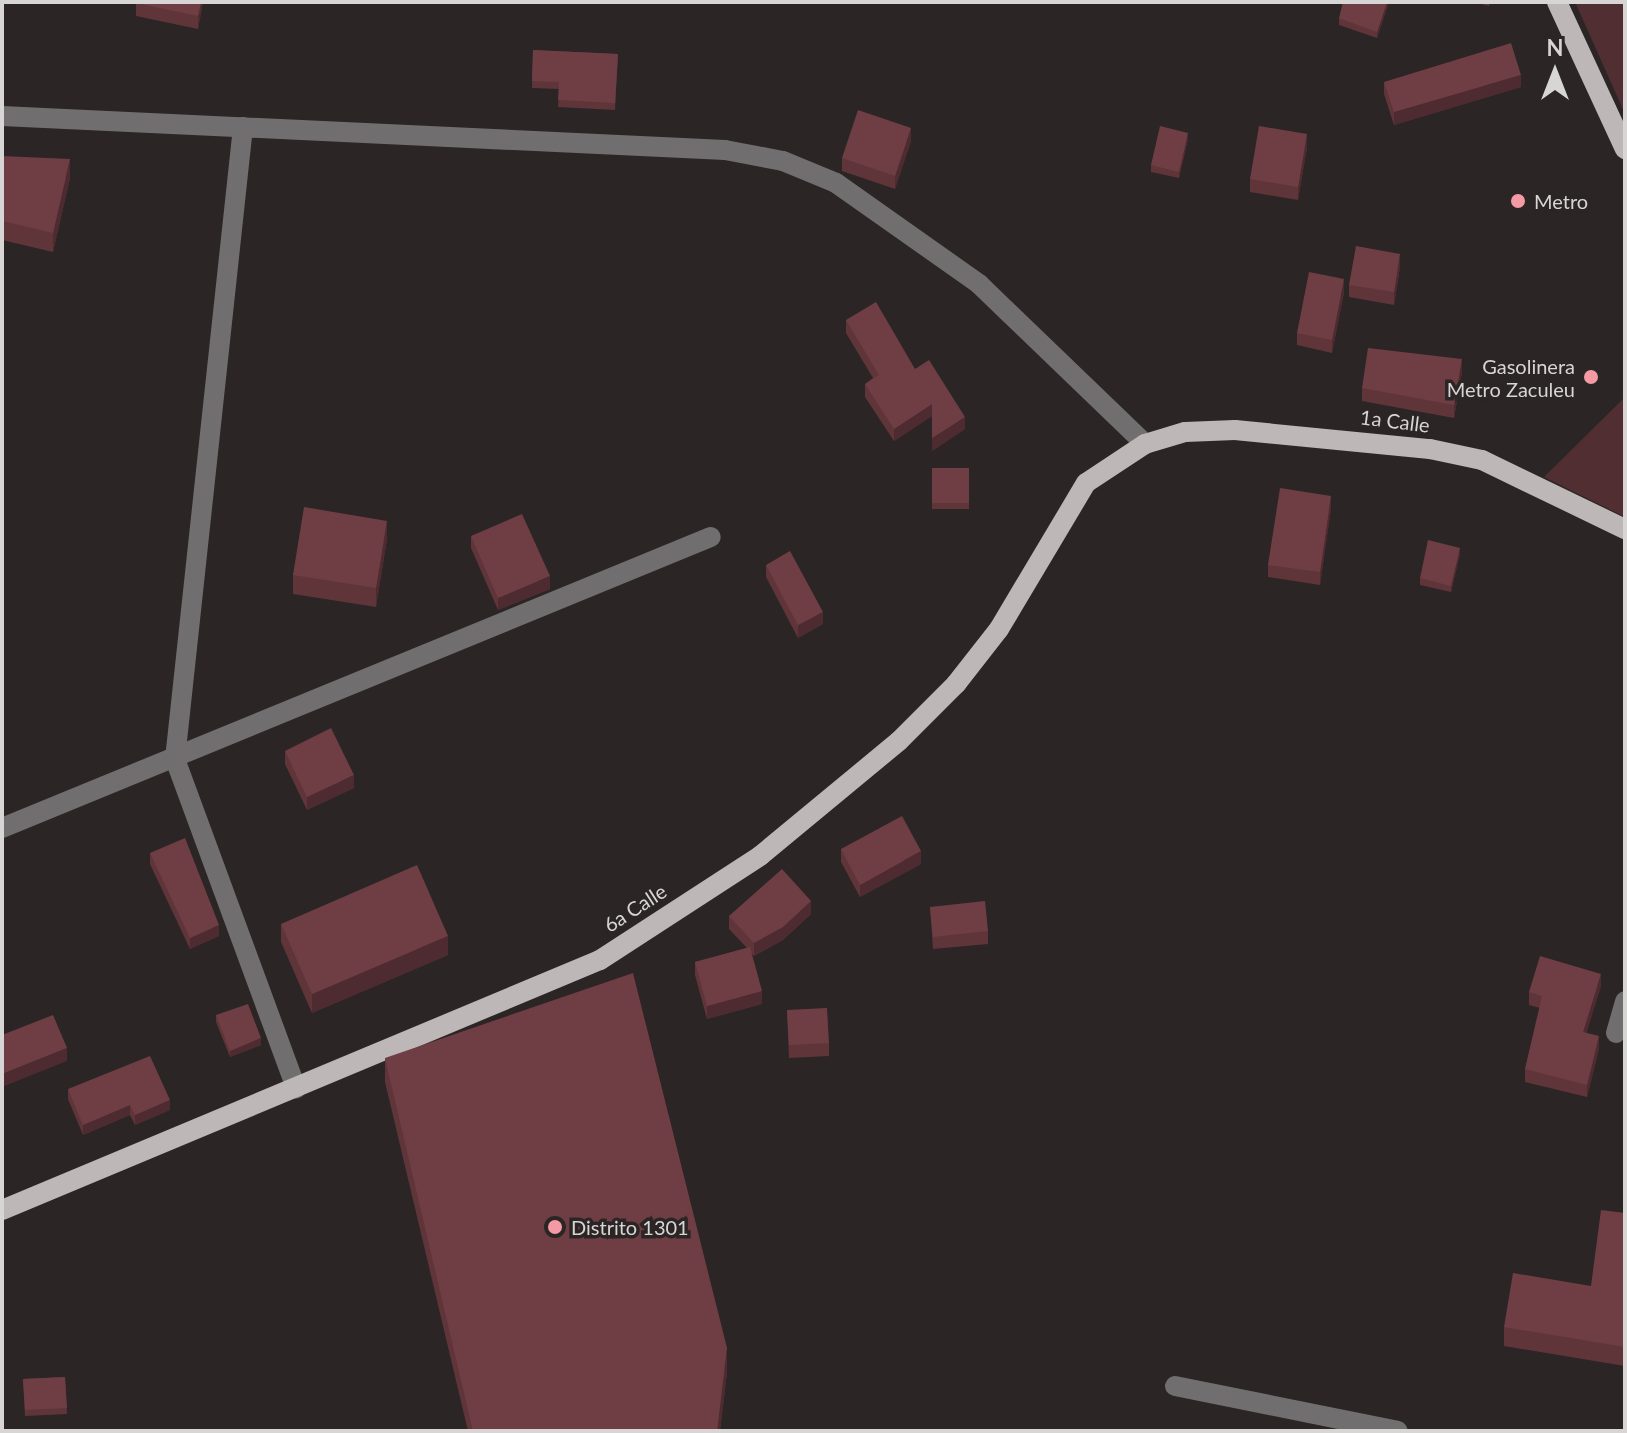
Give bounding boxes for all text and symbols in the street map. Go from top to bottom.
north arrow [1515,32,1595,112]
text: N [1547,34,1563,61]
place label: Metro [1534,189,1588,213]
marker: Metro [1509,192,1527,210]
place label: Gasolinera Metro Zaculeu [1447,354,1575,401]
marker: Gasolinera Metro Zaculeu [1582,368,1600,386]
street label: 1a Calle [1359,405,1431,437]
street label: 6a Calle [599,879,671,937]
place label: Distrito 1301 [571,1215,689,1239]
marker: Distrito 1301 [546,1218,564,1236]

